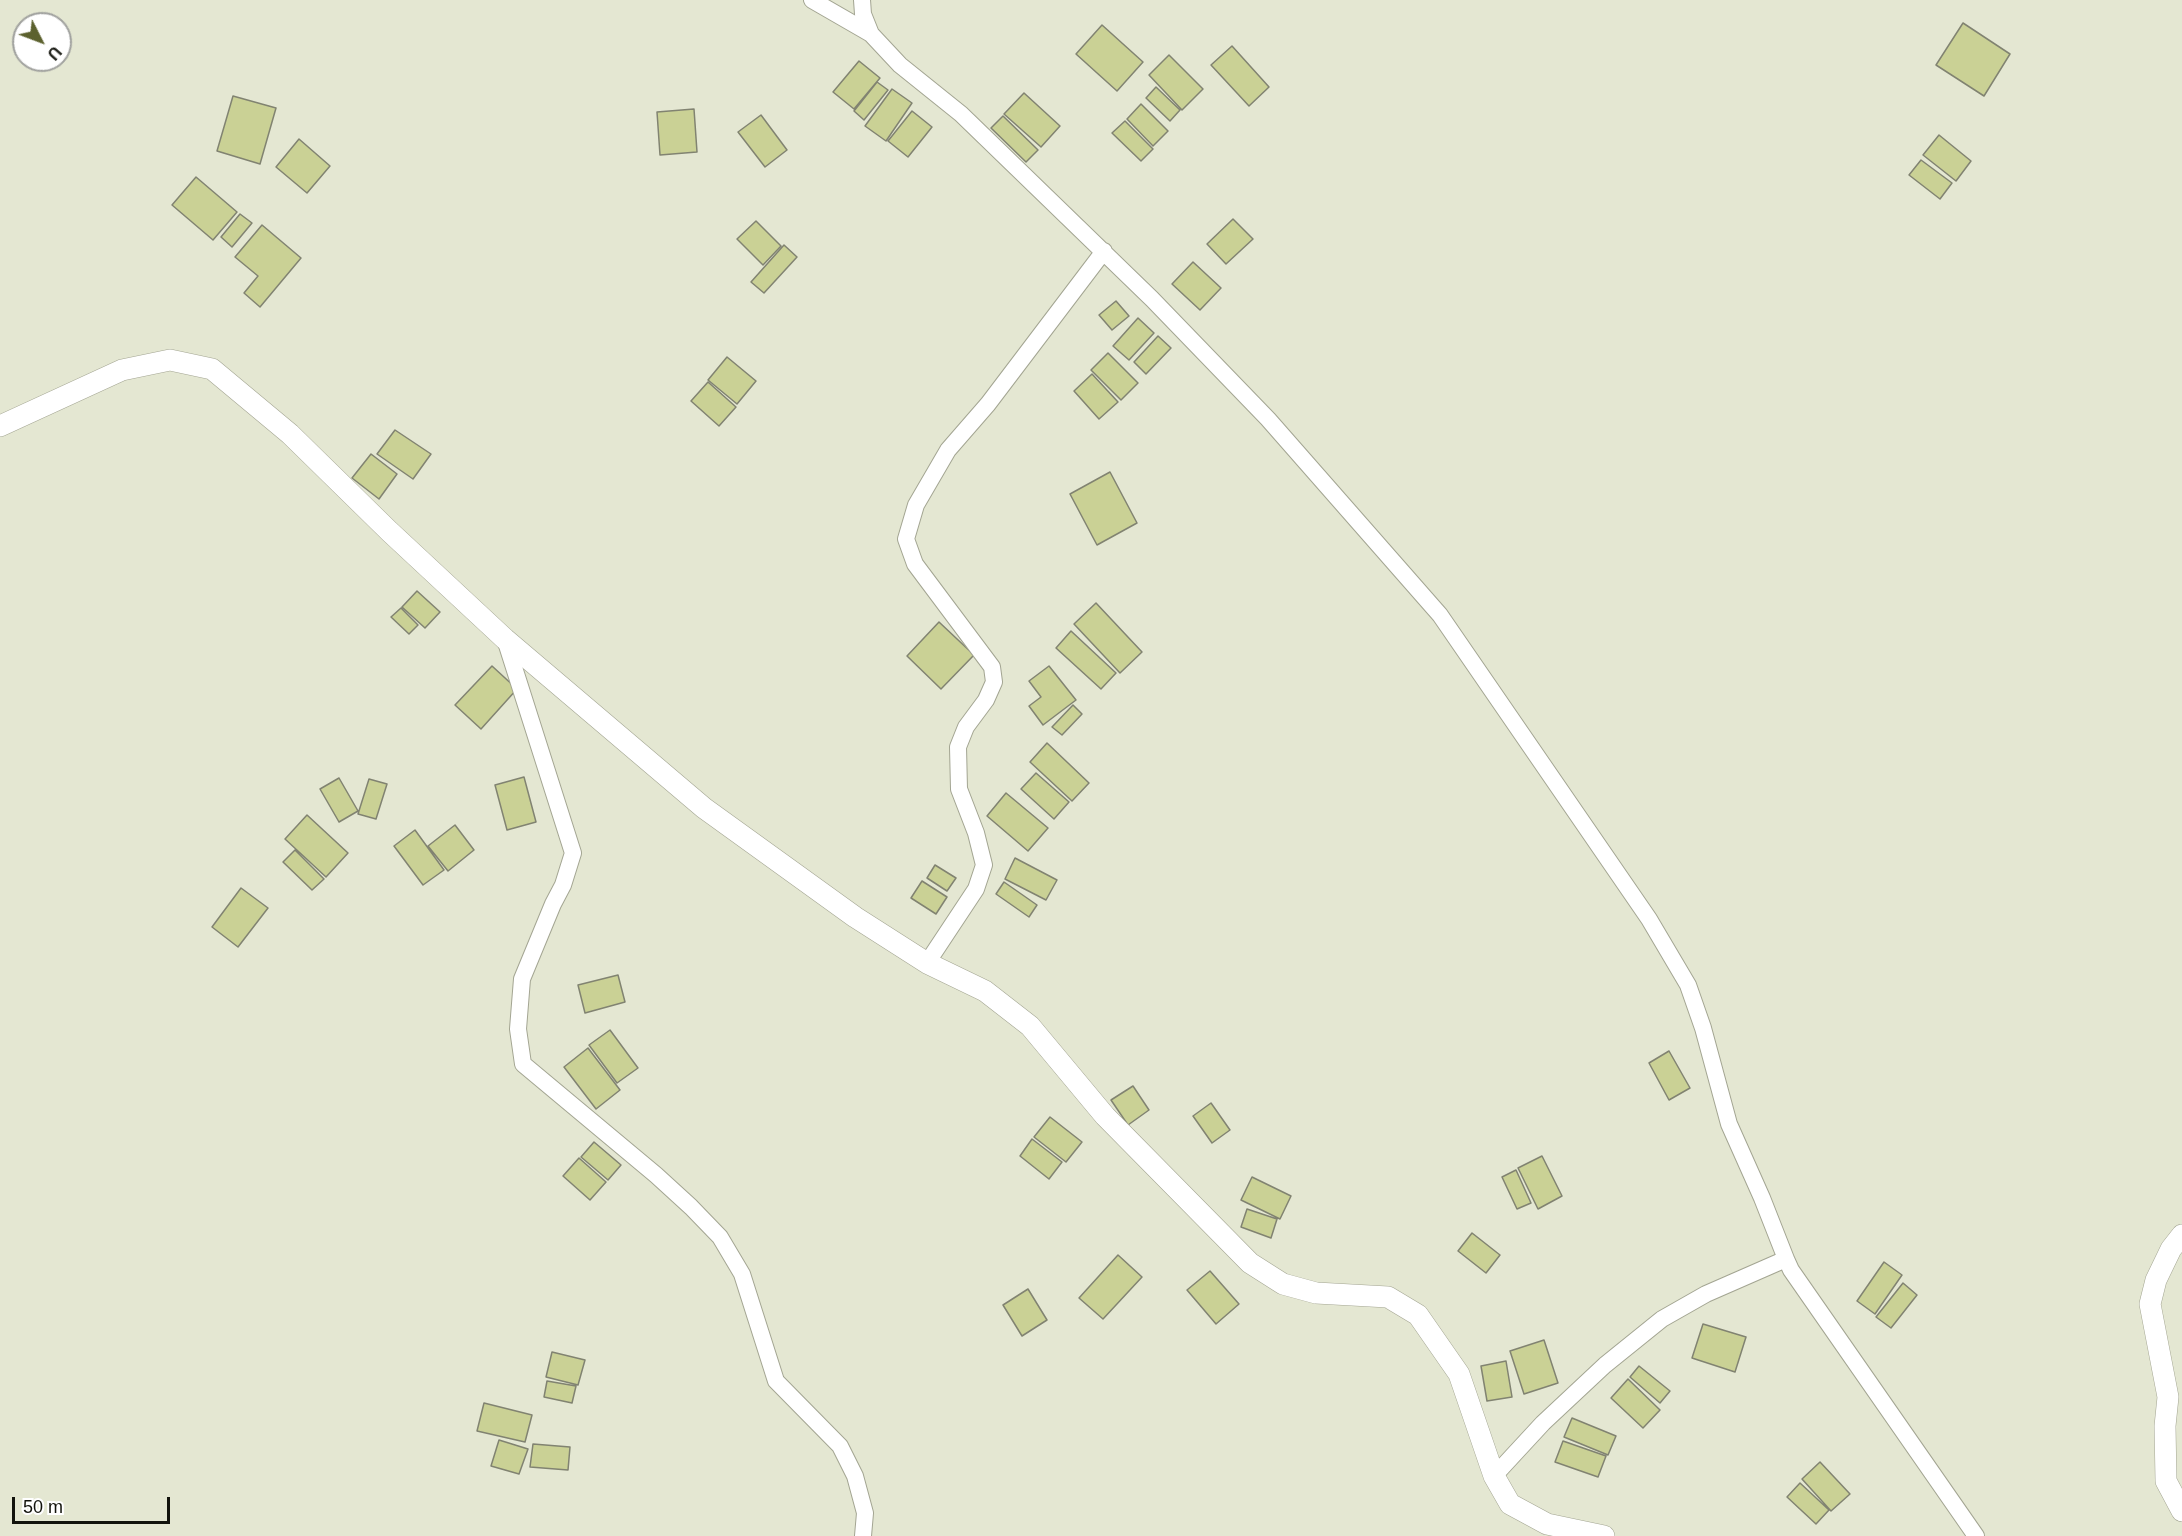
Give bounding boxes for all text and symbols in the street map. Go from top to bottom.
north arrow [12,12,72,72]
text: U [44,43,64,63]
scale bar [15,1485,172,1523]
text: 50 m [23,1497,63,1517]

